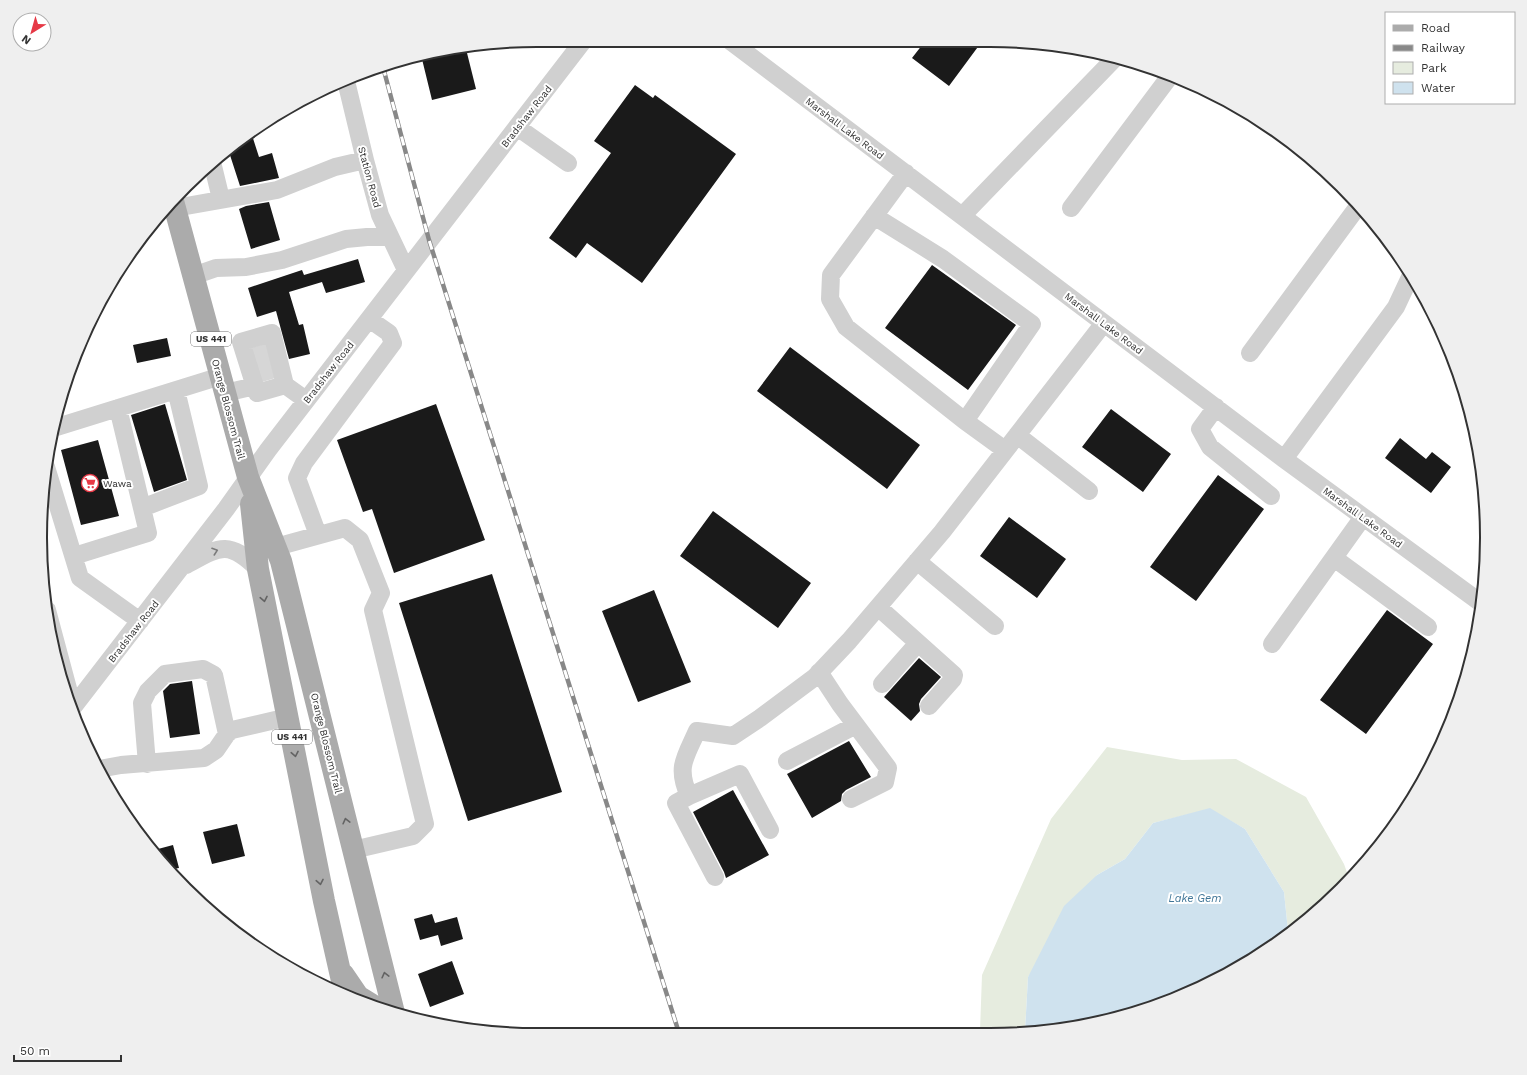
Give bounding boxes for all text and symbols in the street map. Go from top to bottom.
north arrow [12,12,52,52]
legend [1385,12,1515,104]
text: Road [1421,21,1450,35]
text: N [19,32,33,47]
text: Railway [1421,41,1466,55]
text: Park [1421,61,1447,75]
text: Water [1421,81,1456,95]
street label: Bradshaw Road [499,83,554,149]
street label: Marshall Lake Road [803,95,886,161]
street label: Station Road [356,145,383,209]
street label: Marshall Lake Road [1062,290,1145,356]
road number: US 441 [191,332,231,346]
street label: Bradshaw Road [301,339,356,405]
street label: Orange Blossom Trail [210,358,247,460]
supermarket icon: Wawa [80,473,100,493]
place label: Wawa [103,478,132,489]
street label: Marshall Lake Road [1321,485,1404,550]
one-way arrow [211,547,218,556]
one-way arrow [259,596,268,602]
street label: Bradshaw Road [106,598,161,664]
street label: Orange Blossom Trail [309,692,344,795]
road number: US 441 [272,730,312,744]
one-way arrow [291,751,299,757]
one-way arrow [343,818,351,825]
one-way arrow [315,879,324,885]
water label: Lake Gem [1168,892,1222,905]
one-way arrow [381,972,389,978]
scale bar [14,1037,121,1063]
text: 50 m [20,1044,50,1058]

